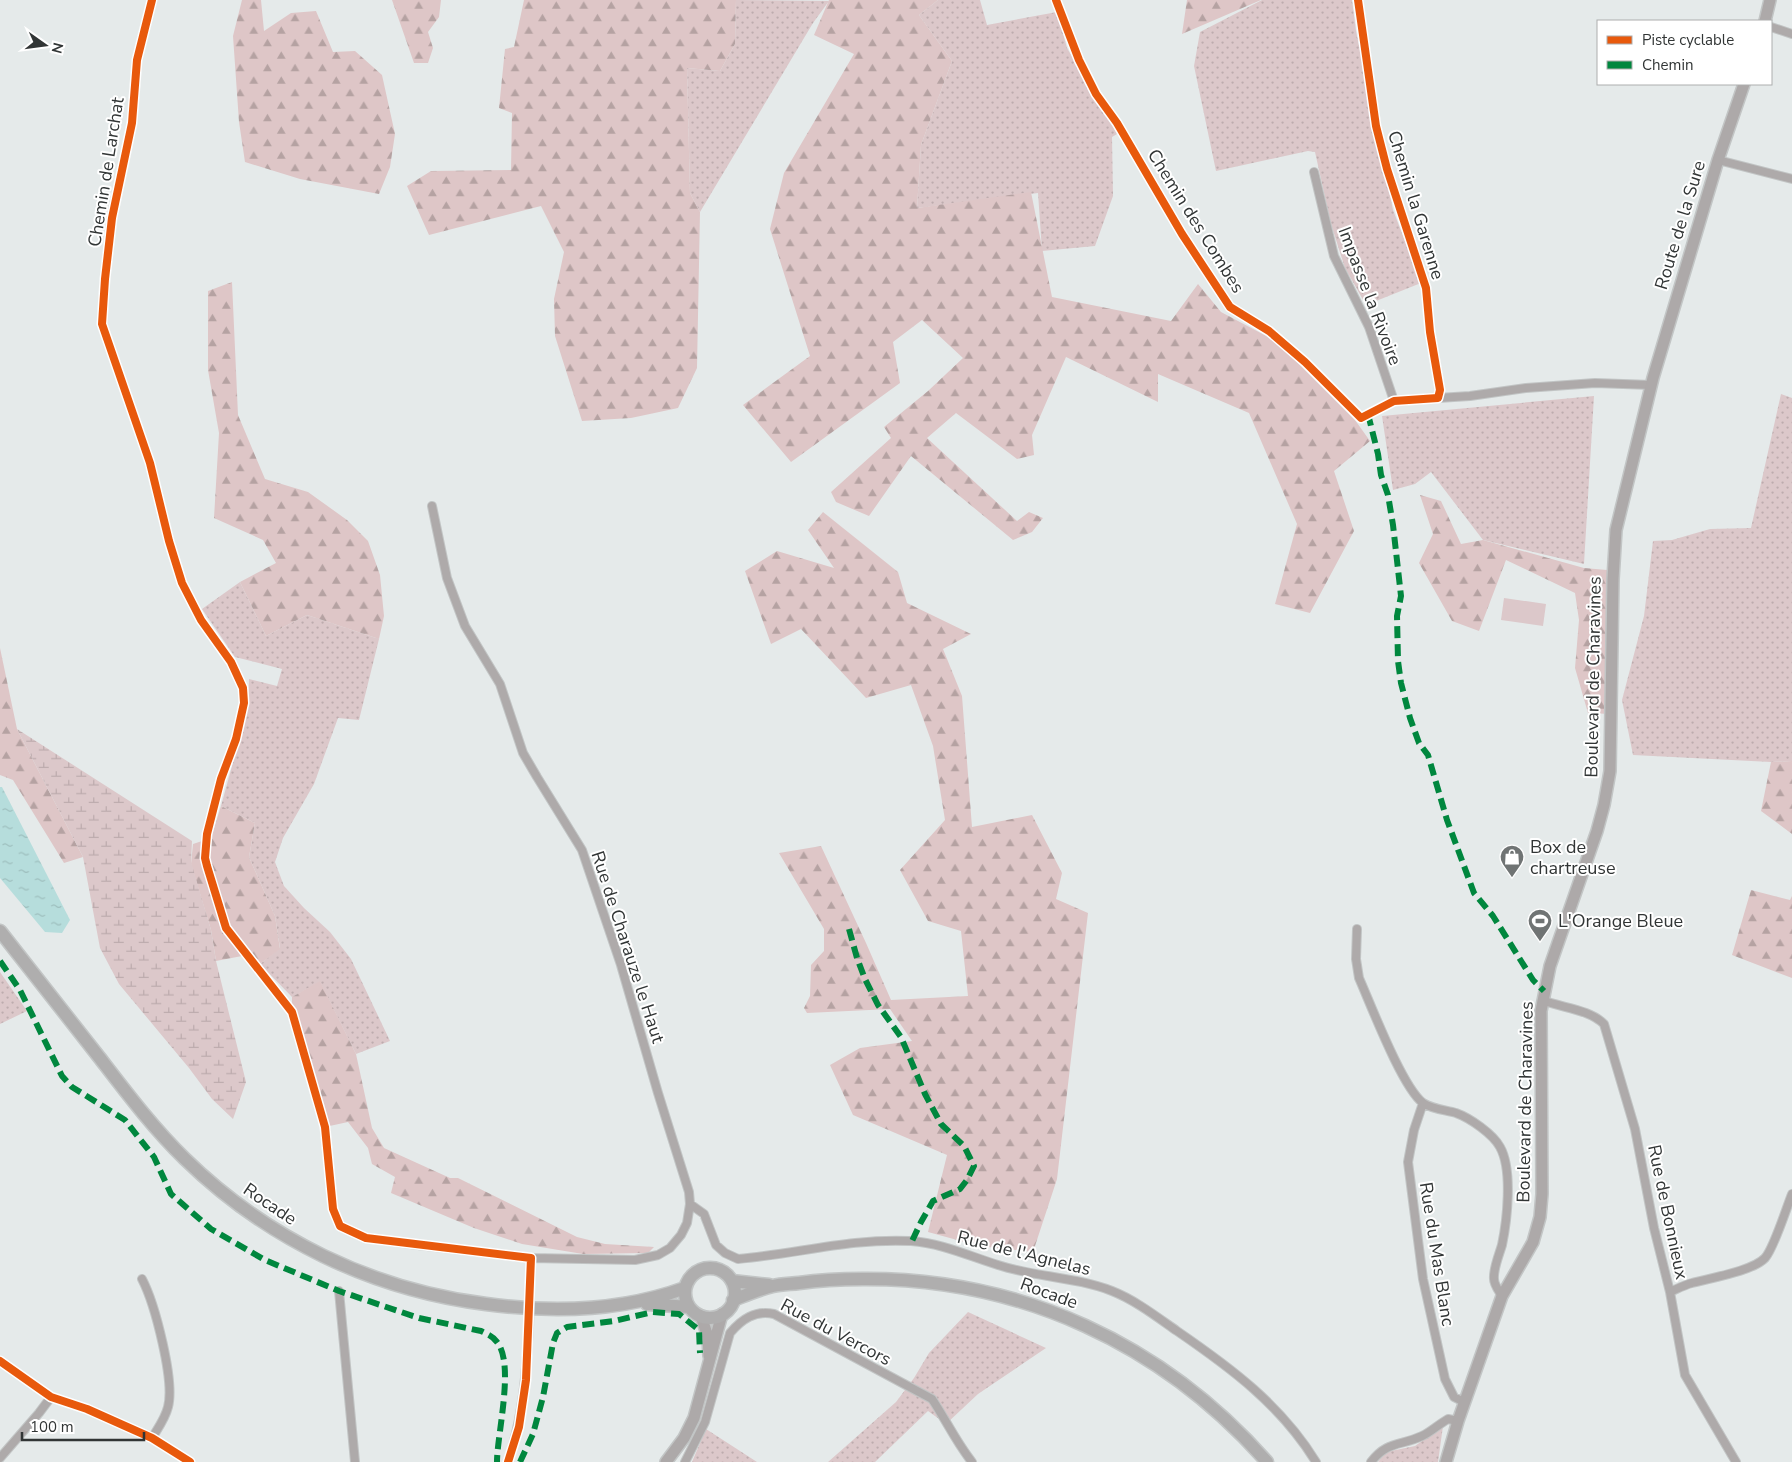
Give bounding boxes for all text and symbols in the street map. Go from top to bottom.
north arrow [20,20,70,70]
legend [1597,20,1772,85]
text: Piste cyclable [1642,30,1734,50]
text: N [47,41,68,55]
text: Chemin [1642,55,1693,75]
street label: Chemin de Larchat [82,95,130,248]
street label: Chemin la Garenne [1382,128,1450,282]
street label: Chemin des Combes [1142,145,1250,297]
street label: Route de la Sure [1649,158,1711,292]
street label: Impasse la Rivoire [1333,223,1407,369]
street label: Boulevard de Charavines [1579,576,1607,778]
place label: Box de chartreuse [1530,835,1616,880]
shop icon: Box de chartreuse [1499,844,1525,878]
street label: Rue de Charauze le Haut [586,848,671,1047]
sports icon: L'Orange Bleue [1527,908,1553,942]
place label: L'Orange Bleue [1558,909,1683,933]
street label: Boulevard de Charavines [1511,1001,1539,1203]
street label: Rue de Bonnieux [1642,1143,1694,1282]
street label: Rocade [239,1177,301,1231]
street label: Rue du Mas Blanc [1414,1180,1460,1328]
street label: Rue de l'Agnelas [955,1225,1093,1281]
street label: Rocade [1017,1272,1081,1314]
street label: Rue du Vercors [777,1293,895,1371]
scale bar [22,1410,145,1442]
text: 100 m [30,1417,74,1437]

